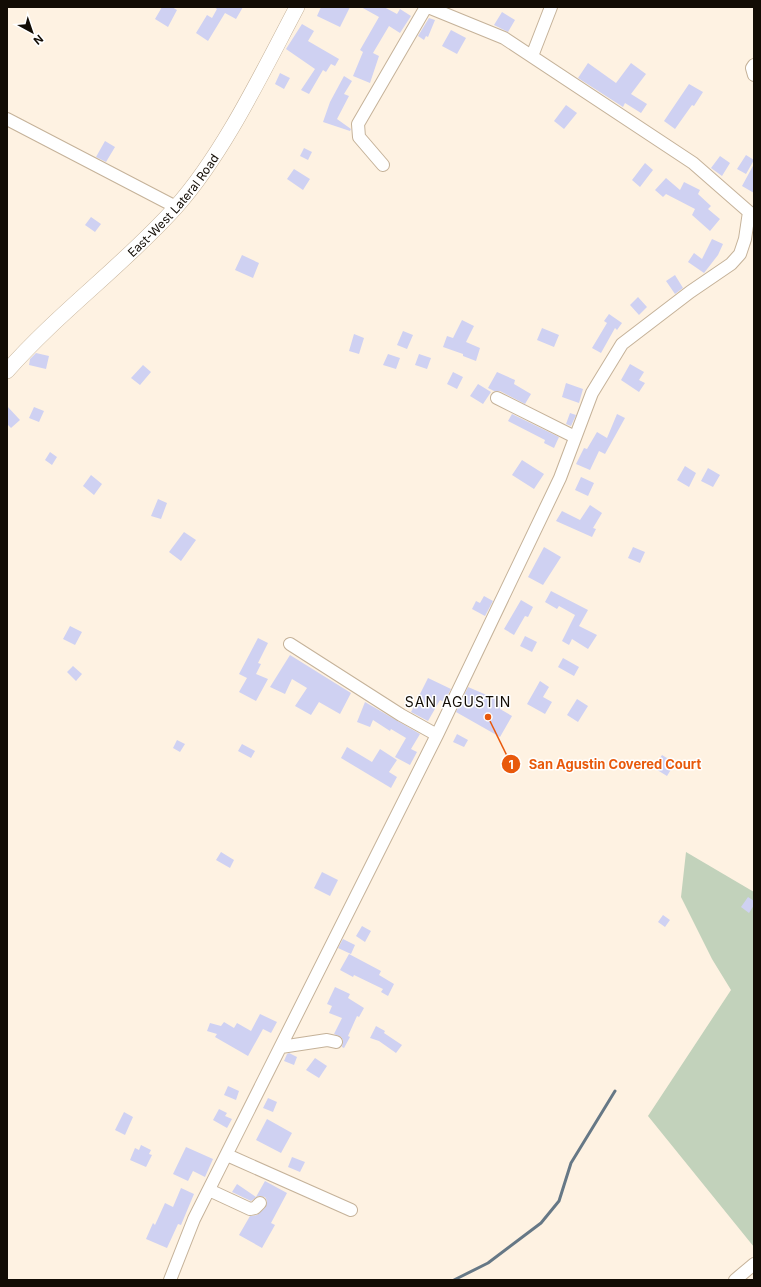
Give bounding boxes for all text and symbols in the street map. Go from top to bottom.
north arrow [12,12,52,52]
text: N [31,32,46,48]
street label: East-West Lateral Road [124,151,221,260]
district label: SAN AGUSTIN [405,693,511,710]
callout: San Agustin Covered Court [501,752,709,777]
text: San Agustin Covered Court [529,756,701,772]
text: 1 [508,757,514,772]

